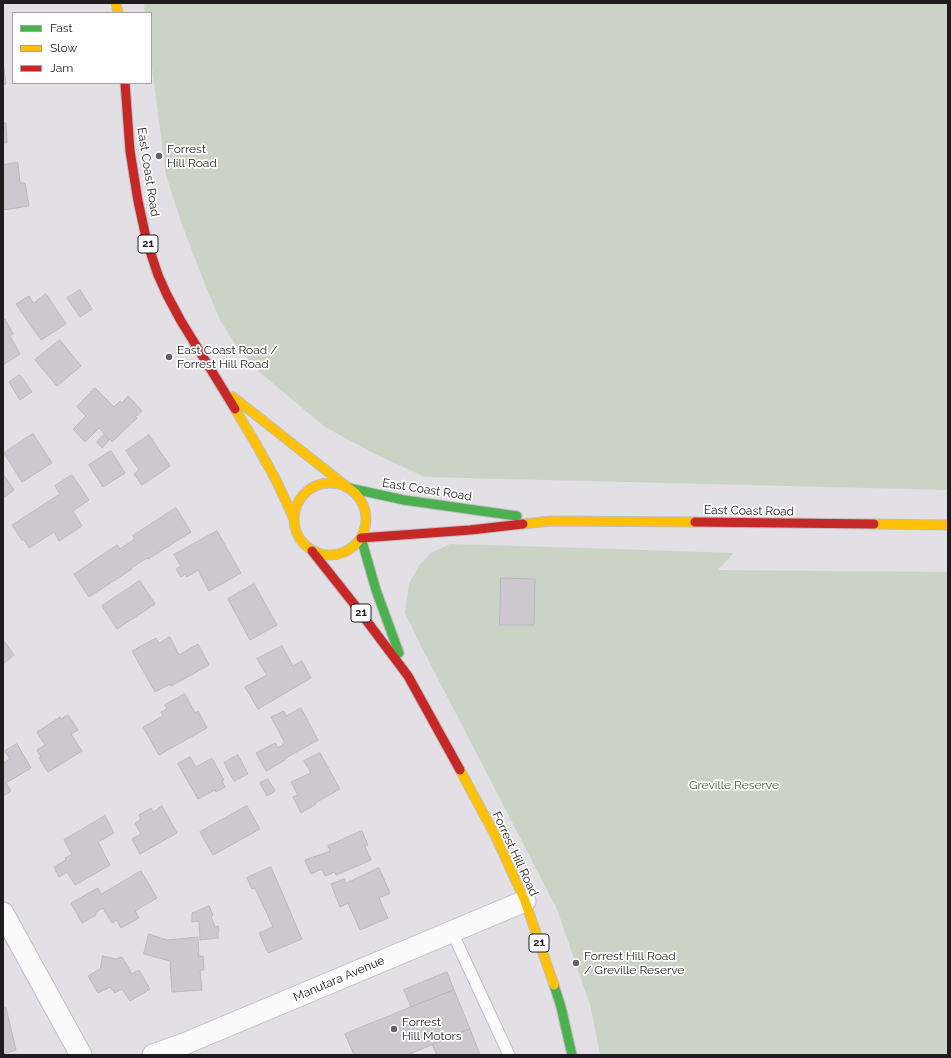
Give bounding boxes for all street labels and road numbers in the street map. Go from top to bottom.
street label: East Coast Road [134,126,162,218]
road number: 21 [138,235,158,253]
street label: East Coast Road [381,476,473,504]
street label: East Coast Road [704,503,794,519]
road number: 21 [351,604,371,622]
street label: Forrest Hill Road [489,809,541,899]
road number: 21 [529,934,549,952]
street label: Manutara Avenue [291,953,387,1005]

